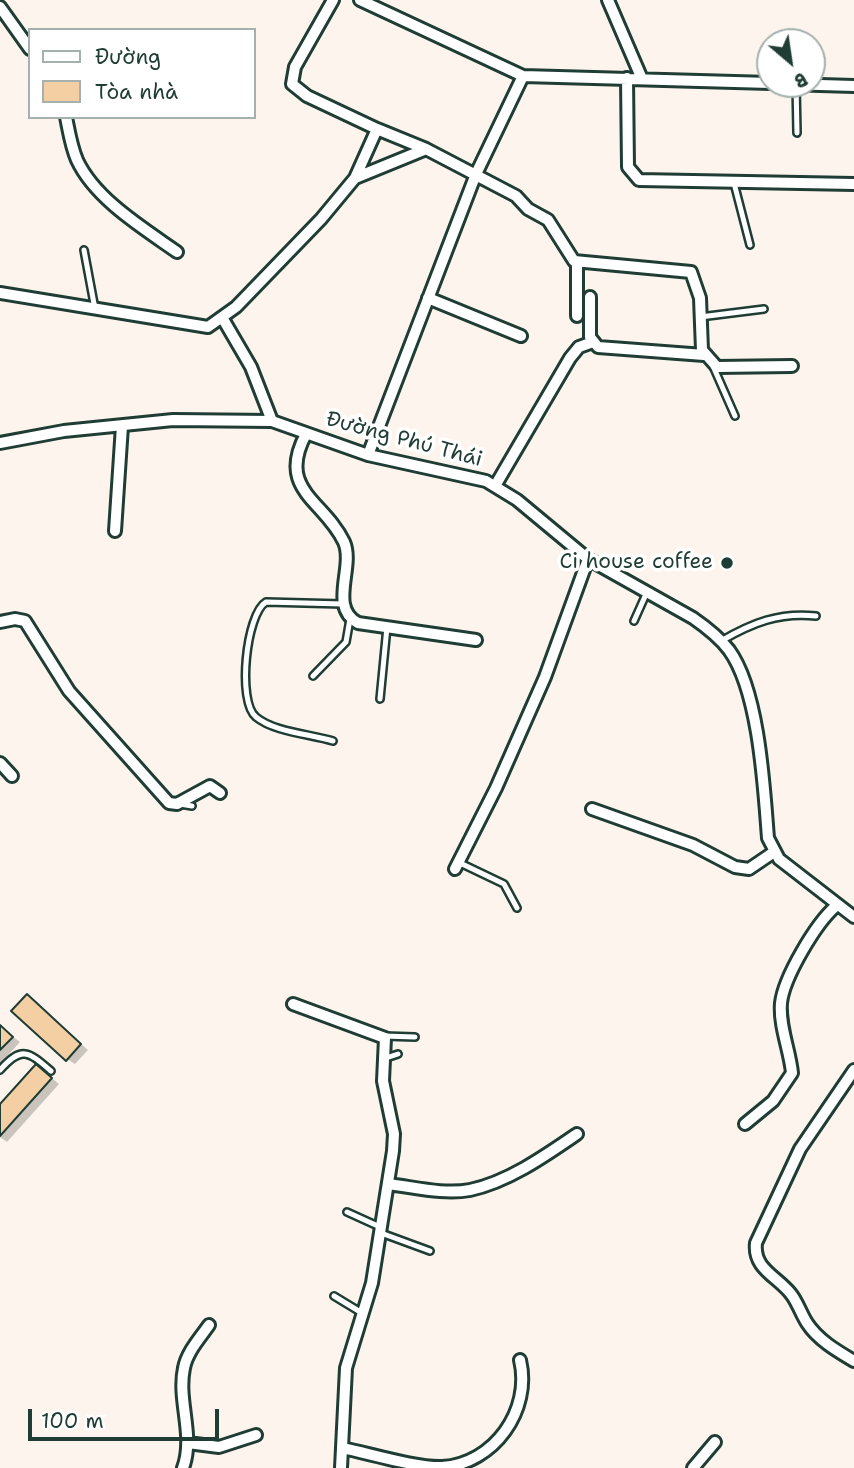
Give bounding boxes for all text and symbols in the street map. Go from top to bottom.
legend [28,28,256,119]
north arrow [756,28,826,98]
text: Đường [95,43,161,71]
text: B [789,66,812,94]
text: Tòa nhà [95,78,178,106]
street label: Đường Phú Thái [323,407,485,473]
place label: Ci house coffee [560,550,713,576]
marker: Ci house coffee [719,555,735,571]
scale bar [32,1394,222,1438]
text: 100 m [41,1407,104,1435]

